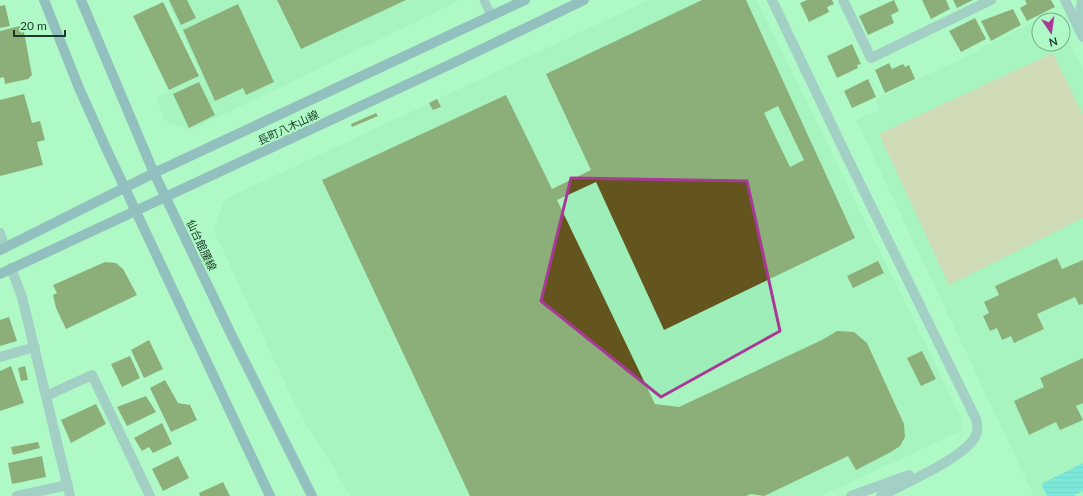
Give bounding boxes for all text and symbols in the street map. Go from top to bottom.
scale bar [14,12,65,38]
north arrow [1031,12,1071,52]
text: 20 m [20,18,47,33]
text: N [1048,35,1059,50]
street label: 長町八木山線 [255,107,321,147]
street label: 仙台館腰線 [184,217,220,273]

